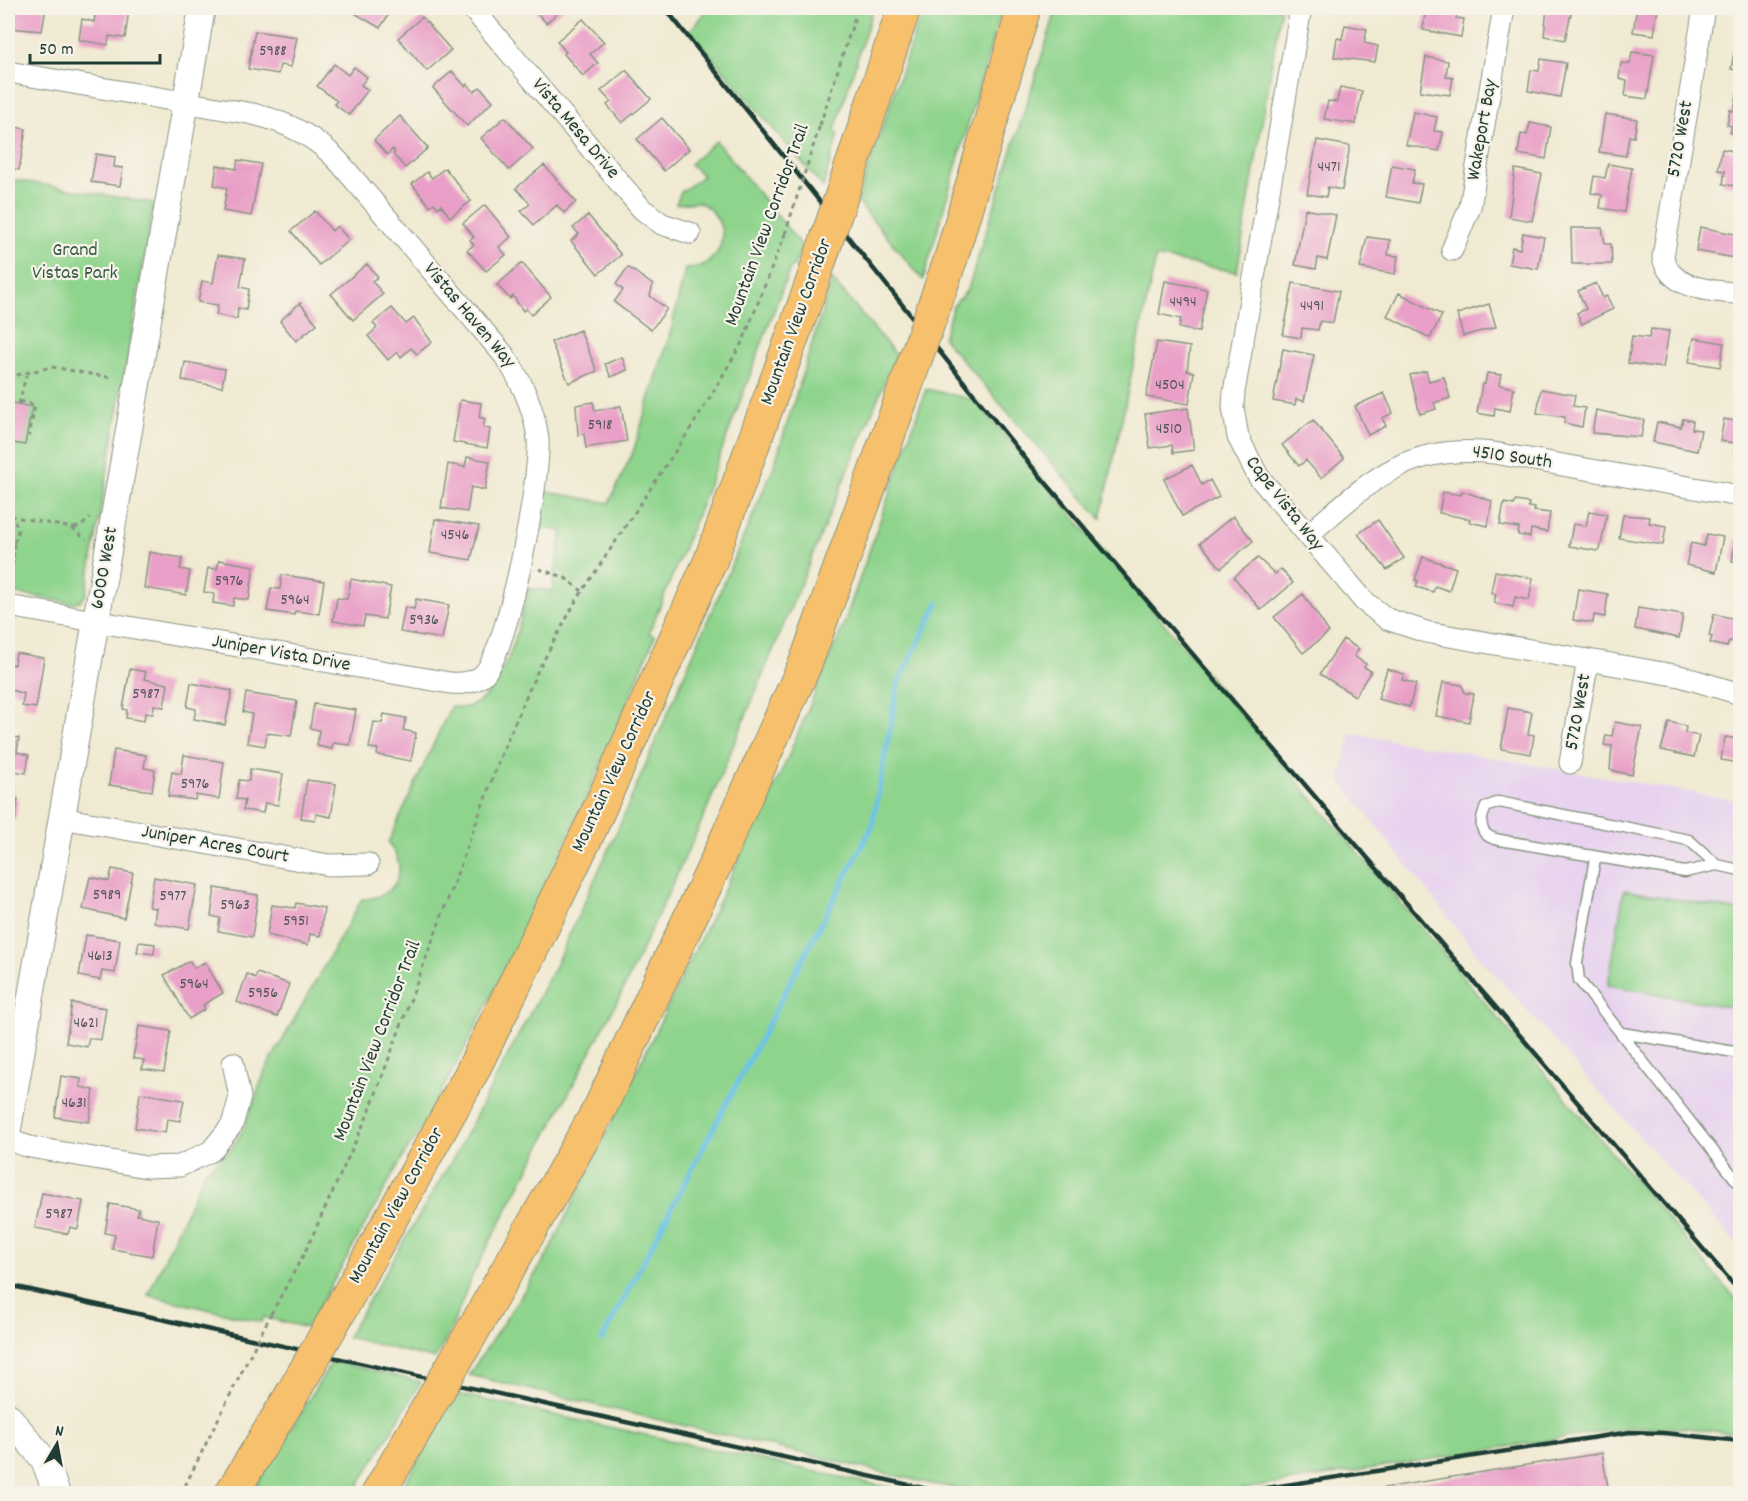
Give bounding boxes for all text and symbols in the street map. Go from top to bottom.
scale bar [30,27,160,65]
text: 50 m [39,38,74,63]
house number: 5988 [259,40,287,63]
street label: Vista Mesa Drive [524,72,626,186]
street label: Wakeport Bay [1460,76,1506,183]
street label: 5720 West [1661,99,1701,179]
street label: Mountain View Corridor Trail [720,121,816,329]
house number: 4471 [1318,156,1340,179]
street label: Mountain View Corridor [756,236,838,408]
park label: Grand Vistas Park [32,237,118,288]
street label: Vistas Haven Way [416,257,522,376]
house number: 4494 [1169,291,1197,314]
house number: 4491 [1300,295,1324,318]
house number: 4504 [1155,374,1185,397]
house number: 5918 [588,414,612,437]
house number: 4510 [1156,418,1182,441]
street label: 4510 South [1470,439,1554,477]
street label: Cape Vista Way [1238,451,1331,558]
house number: 4546 [441,524,469,547]
street label: 6000 West [84,525,126,611]
house number: 5976 [215,570,244,593]
house number: 5964 [280,589,310,612]
house number: 5936 [409,609,439,632]
street label: Juniper Vista Drive [209,628,353,680]
street label: 5720 West [1559,672,1599,752]
house number: 5987 [132,683,160,706]
street label: Mountain View Corridor [565,686,665,857]
house number: 5976 [181,773,210,796]
street label: Juniper Acres Court [139,818,291,872]
house number: 5989 [93,884,121,907]
house number: 5977 [160,885,187,908]
house number: 5963 [220,894,250,917]
house number: 5951 [283,910,309,933]
street label: Mountain View Corridor Trail [327,936,429,1145]
house number: 4613 [87,945,113,968]
house number: 5964 [179,973,209,996]
house number: 5956 [248,982,278,1005]
house number: 4621 [74,1012,98,1035]
house number: 4631 [61,1092,87,1115]
street label: Mountain View Corridor [342,1122,452,1289]
house number: 5987 [45,1203,73,1226]
north arrow [27,1414,87,1474]
text: N [53,1420,65,1444]

